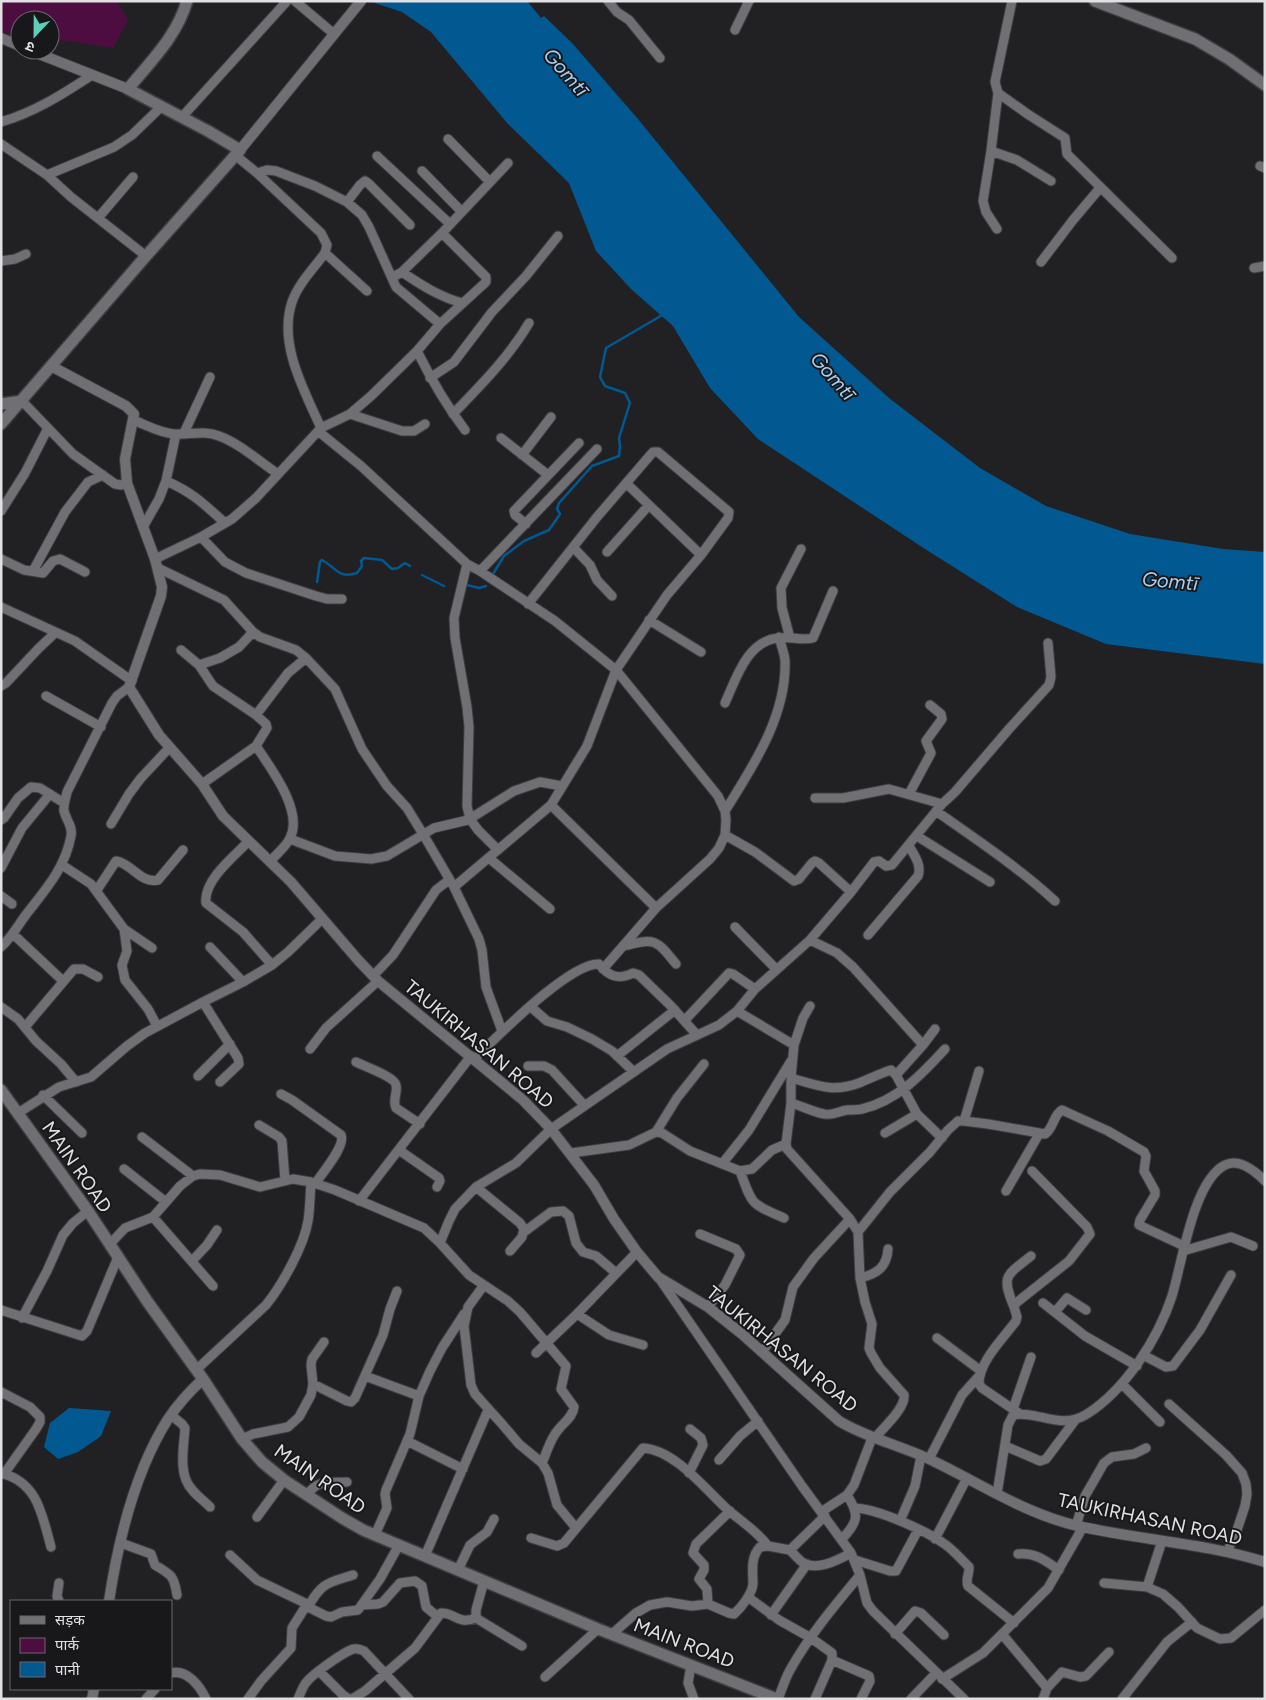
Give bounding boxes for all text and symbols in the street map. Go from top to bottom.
north arrow [10,10,60,60]
text: उ [23,37,37,56]
water label: Gomtī [538,43,595,103]
water label: Gomtī [805,347,862,407]
water label: Gomtī [1141,567,1201,596]
street label: TAUKIRHASAN ROAD [400,975,558,1113]
street label: MAIN ROAD [37,1117,117,1217]
street label: TAUKIRHASAN ROAD [702,1281,862,1417]
street label: MAIN ROAD [270,1439,370,1519]
street label: TAUKIRHASAN ROAD [1056,1488,1244,1550]
legend [10,1600,172,1690]
text: सड़क [55,1611,85,1629]
street label: MAIN ROAD [630,1613,738,1673]
text: पार्क [55,1636,79,1654]
text: पानी [55,1661,81,1679]

